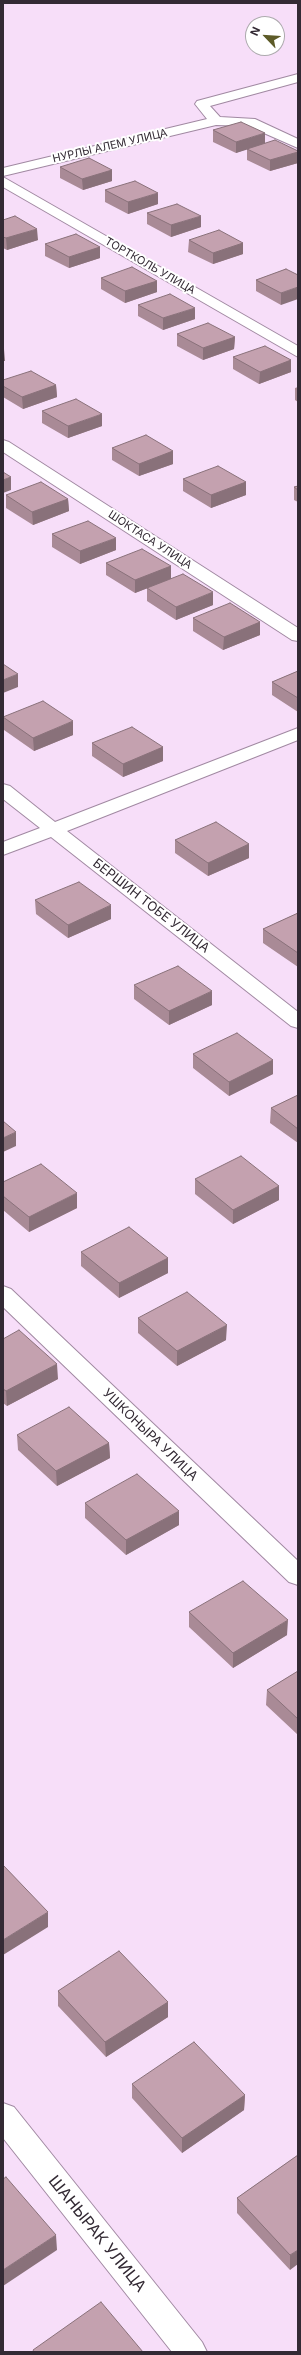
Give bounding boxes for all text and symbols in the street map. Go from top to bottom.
north arrow [245,16,285,56]
text: N [247,25,263,38]
street label: НУРЛЫ АЛЕМ УЛИЦА [51,126,169,166]
street label: ТОРТКОЛЬ УЛИЦА [102,235,198,297]
street label: ШОКТАСА УЛИЦА [106,508,194,572]
street label: БЕРШИН ТОБЕ УЛИЦА [89,856,213,956]
street label: УШКОНЫРА УЛИЦА [99,1386,201,1484]
street label: ШАНЫРАК УЛИЦА [44,2172,150,2296]

